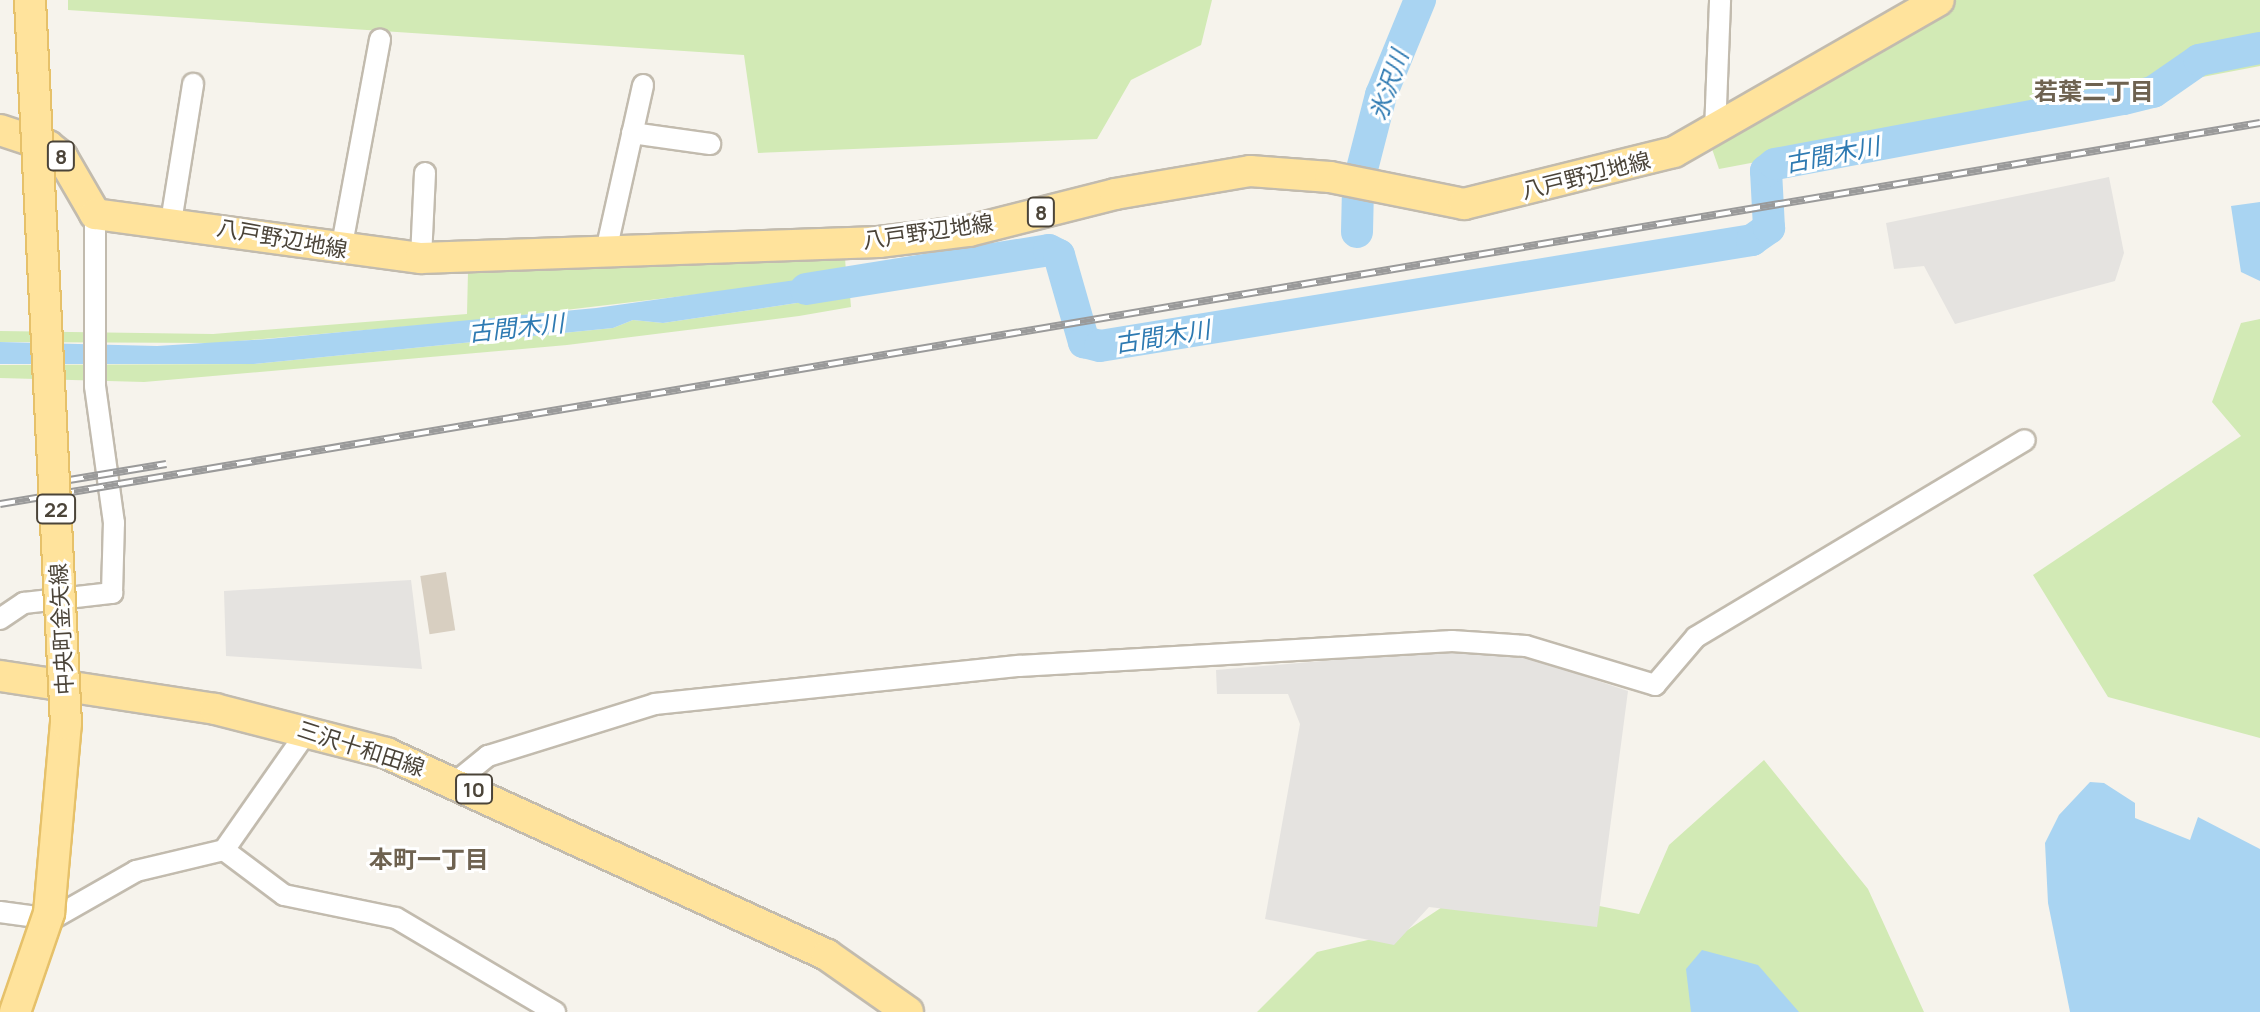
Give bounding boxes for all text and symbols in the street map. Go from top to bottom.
water label: 氷沢川 [1363,46,1413,124]
district label: 若葉二丁目 [2034,77,2154,105]
water label: 古間木川 [1782,131,1882,177]
road number: 8 [45,140,77,172]
street label: 八戸野辺地線 [1519,147,1653,205]
road number: 8 [1025,196,1057,228]
street label: 八戸野辺地線 [861,210,995,254]
street label: 八戸野辺地線 [215,215,349,263]
water label: 古間木川 [467,308,565,346]
water label: 古間木川 [1112,314,1212,358]
road number: 22 [36,493,76,525]
street label: 中央町金矢線 [45,562,79,696]
street label: 三沢十和田線 [294,716,428,782]
road number: 10 [454,773,494,805]
district label: 本町一丁目 [369,845,489,873]

